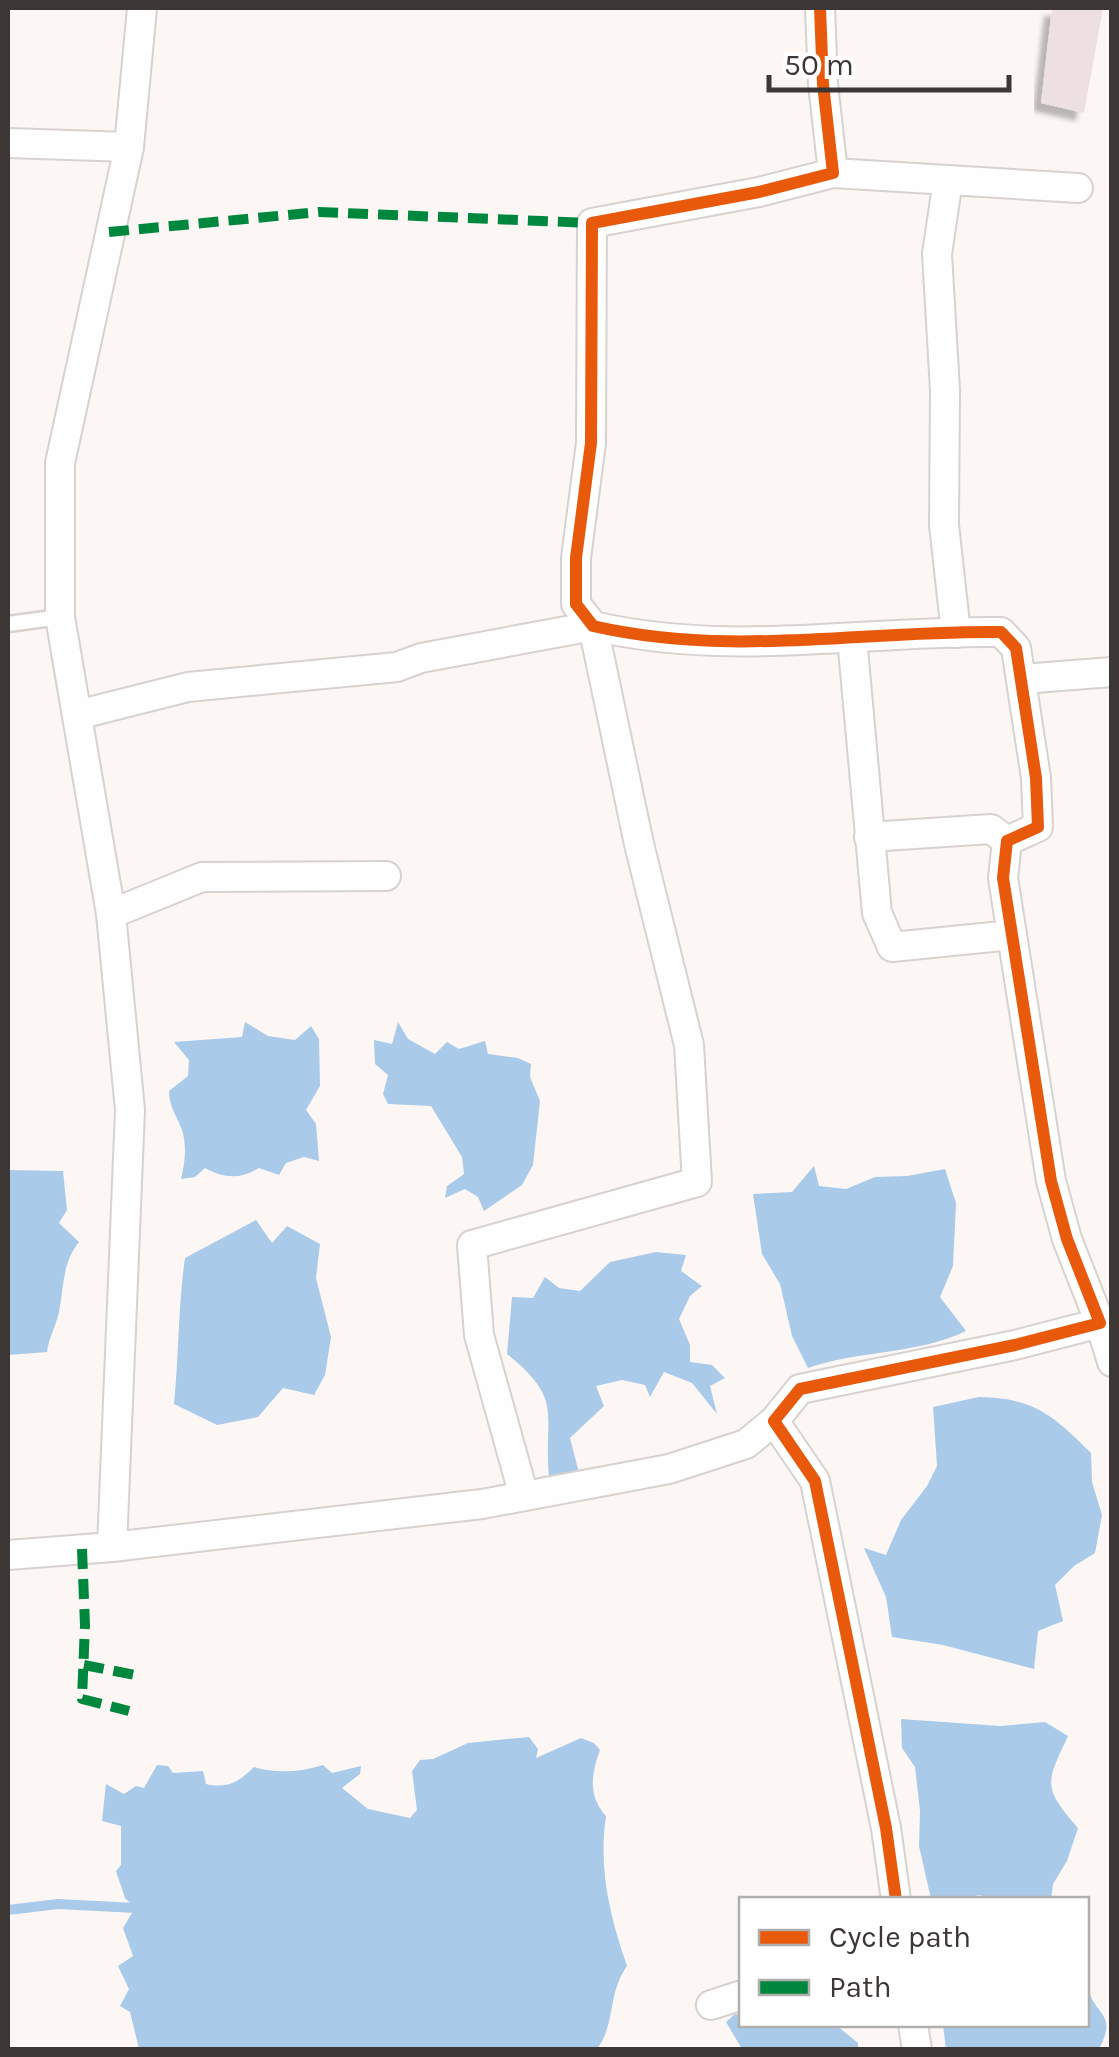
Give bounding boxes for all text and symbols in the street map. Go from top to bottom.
scale bar [769,30,1009,92]
text: 50 m [784,47,854,83]
legend [739,1897,1089,2027]
text: Cycle path [829,1919,971,1955]
text: Path [829,1969,892,2005]

